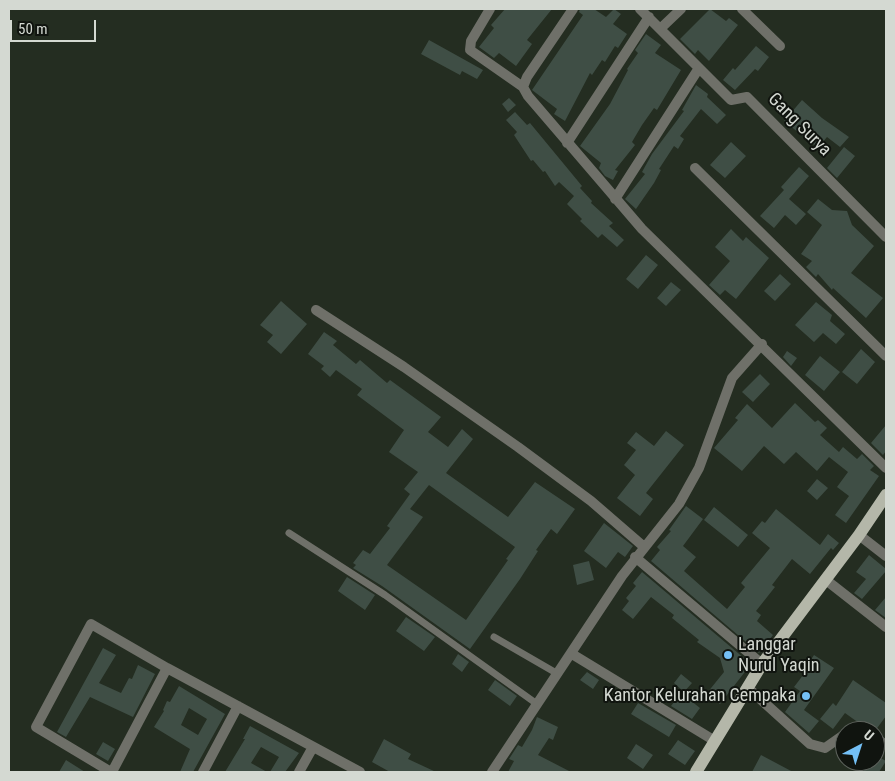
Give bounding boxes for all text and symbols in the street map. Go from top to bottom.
scale bar [12,10,99,42]
text: 50 m [18,20,48,38]
street label: Gang Surya [763,89,835,161]
place label: Langgar Nurul Yaqin [738,634,820,676]
marker: Langgar Nurul Yaqin [722,649,734,661]
place label: Kantor Kelurahan Cempaka [604,685,796,707]
marker: Kantor Kelurahan Cempaka [800,690,812,702]
north arrow [835,721,885,771]
text: U [861,727,877,744]

